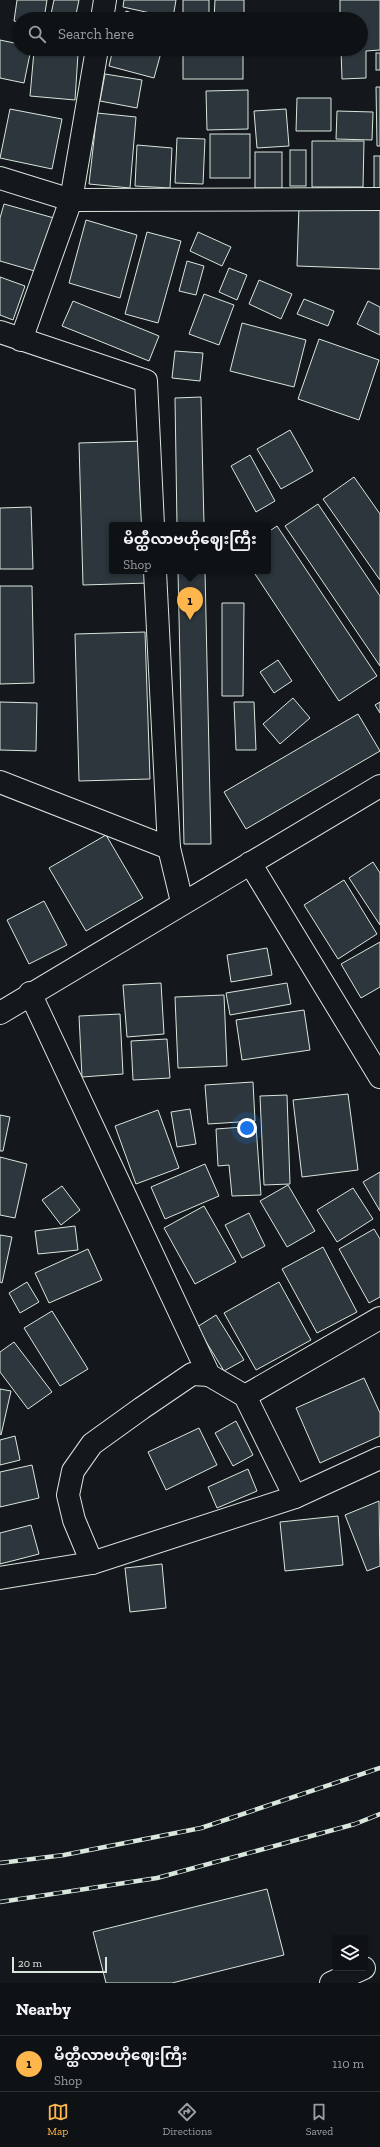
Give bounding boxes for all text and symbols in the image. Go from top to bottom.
search box [12,12,368,56]
icon: search [26,23,48,45]
text: Search here [58,25,134,43]
popup [109,522,271,574]
text: မိတ္ထီလာဗဟိုဈေးကြီး [123,530,257,548]
text: Shop [123,557,151,572]
pin: 1 [177,587,203,620]
your location [237,1118,257,1138]
map controls [332,1935,368,1971]
button: layers [332,1935,368,1971]
scale bar [12,1955,107,1974]
text: 20 m [18,1957,42,1970]
text: Nearby [16,1999,71,2019]
text: မိတ္ထီလာဗဟိုဈေးကြီး [54,2046,187,2064]
text: 1 [26,2056,32,2071]
text: 110 m [332,2056,364,2071]
text: Shop [54,2073,82,2088]
tab: Map [47,2101,69,2138]
tab: Directions [162,2101,212,2138]
tab: Saved [306,2101,333,2138]

